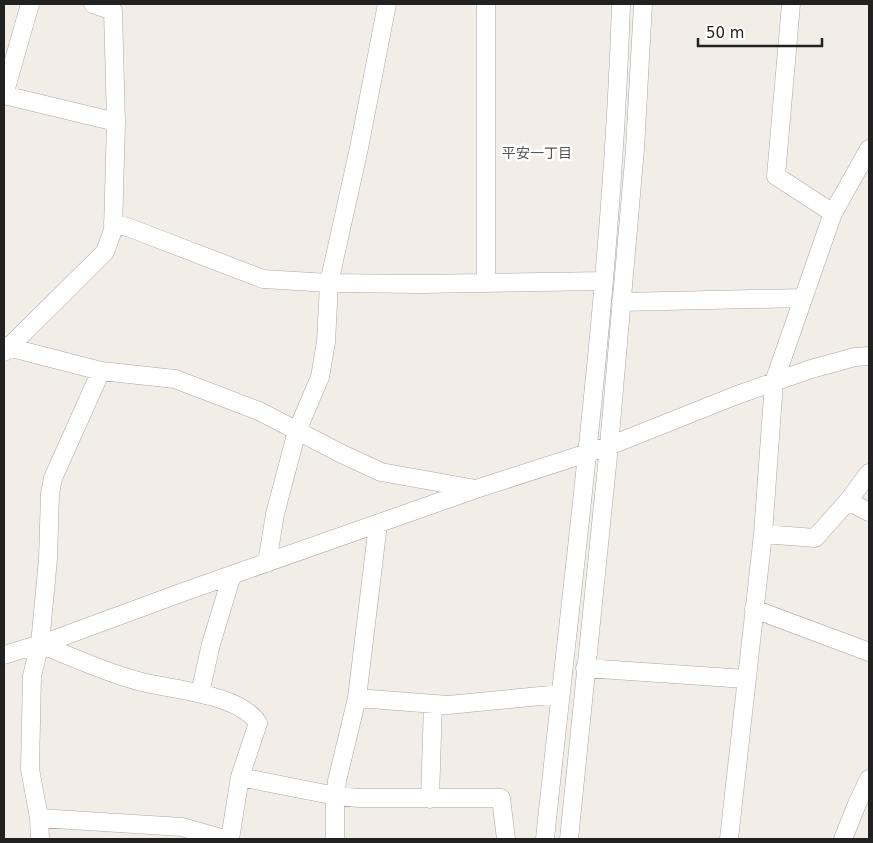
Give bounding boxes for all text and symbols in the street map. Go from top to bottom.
scale bar [698,15,822,47]
text: 50 m [706,24,744,42]
district label: 平安一丁目 [502,145,572,161]

